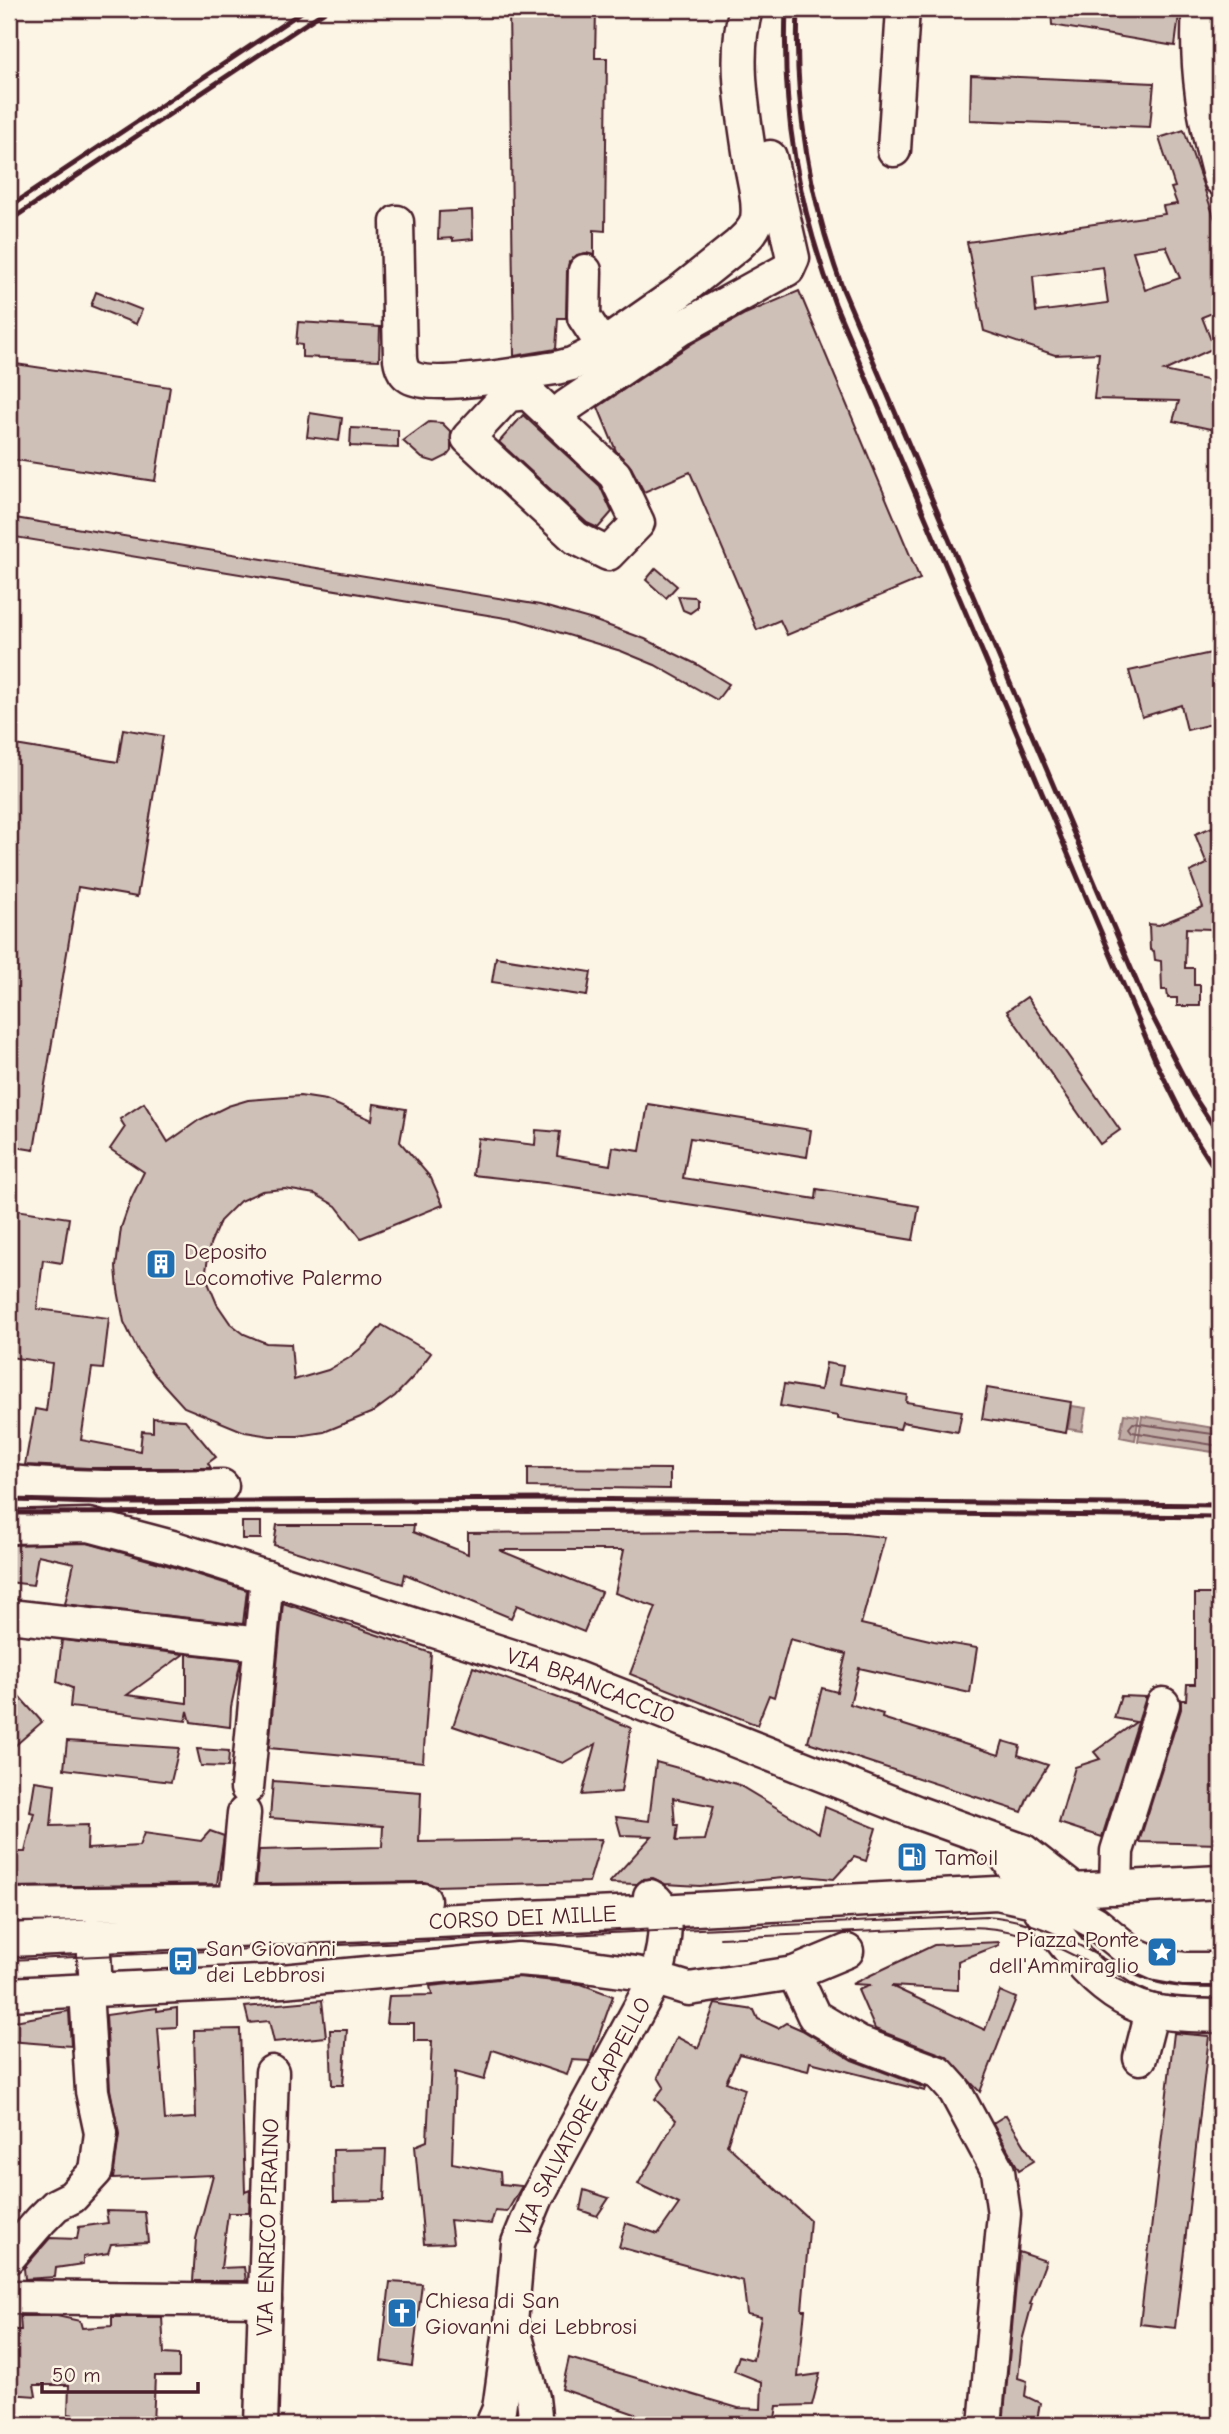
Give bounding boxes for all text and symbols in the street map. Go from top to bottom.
place label: Deposito Locomotive Palermo [184,1238,382,1291]
building icon: Deposito Locomotive Palermo [144,1247,178,1281]
street label: VIA BRANCACCIO [503,1642,679,1730]
fuel station icon: Tamoil [895,1840,929,1874]
place label: Tamoil [935,1844,998,1871]
street label: CORSO DEI MILLE [428,1900,617,1935]
place label: Piazza Ponte dell'Ammiraglio [989,1926,1139,1979]
place label: San Giovanni dei Lebbrosi [206,1935,336,1988]
place icon: Piazza Ponte dell'Ammiraglio [1145,1935,1179,1969]
bus stop icon: San Giovanni dei Lebbrosi [166,1944,200,1978]
street label: VIA SALVATORE CAPPELLO [510,1992,657,2240]
street label: VIA ENRICO PIRAINO [251,2118,285,2337]
place label: Chiesa di San Giovanni dei Lebbrosi [425,2287,637,2340]
church icon: Chiesa di San Giovanni dei Lebbrosi [385,2296,419,2330]
scale bar [42,2350,198,2394]
text: 50 m [52,2363,101,2387]

